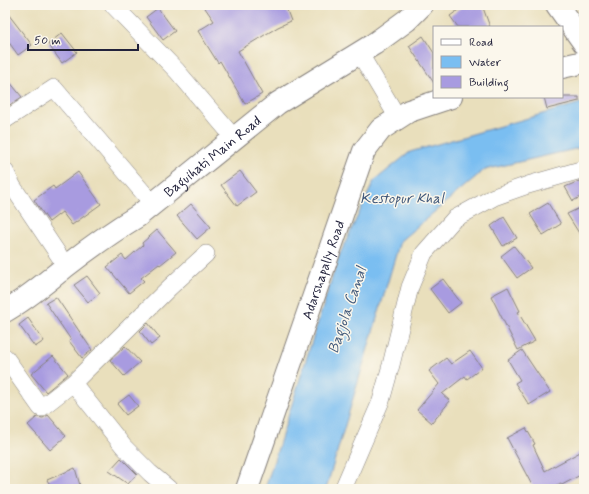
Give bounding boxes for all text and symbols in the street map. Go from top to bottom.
scale bar [28,26,138,52]
legend [433,26,563,98]
text: 50 m [34,33,61,49]
text: Road [469,35,493,51]
text: Water [469,55,501,71]
text: Building [469,75,509,92]
street label: Baguihati Main Road [160,112,265,202]
water label: Kestopur Khal [360,189,445,209]
street label: Adarshapally Road [298,218,349,322]
water label: Bagjola Canal [324,263,374,357]

